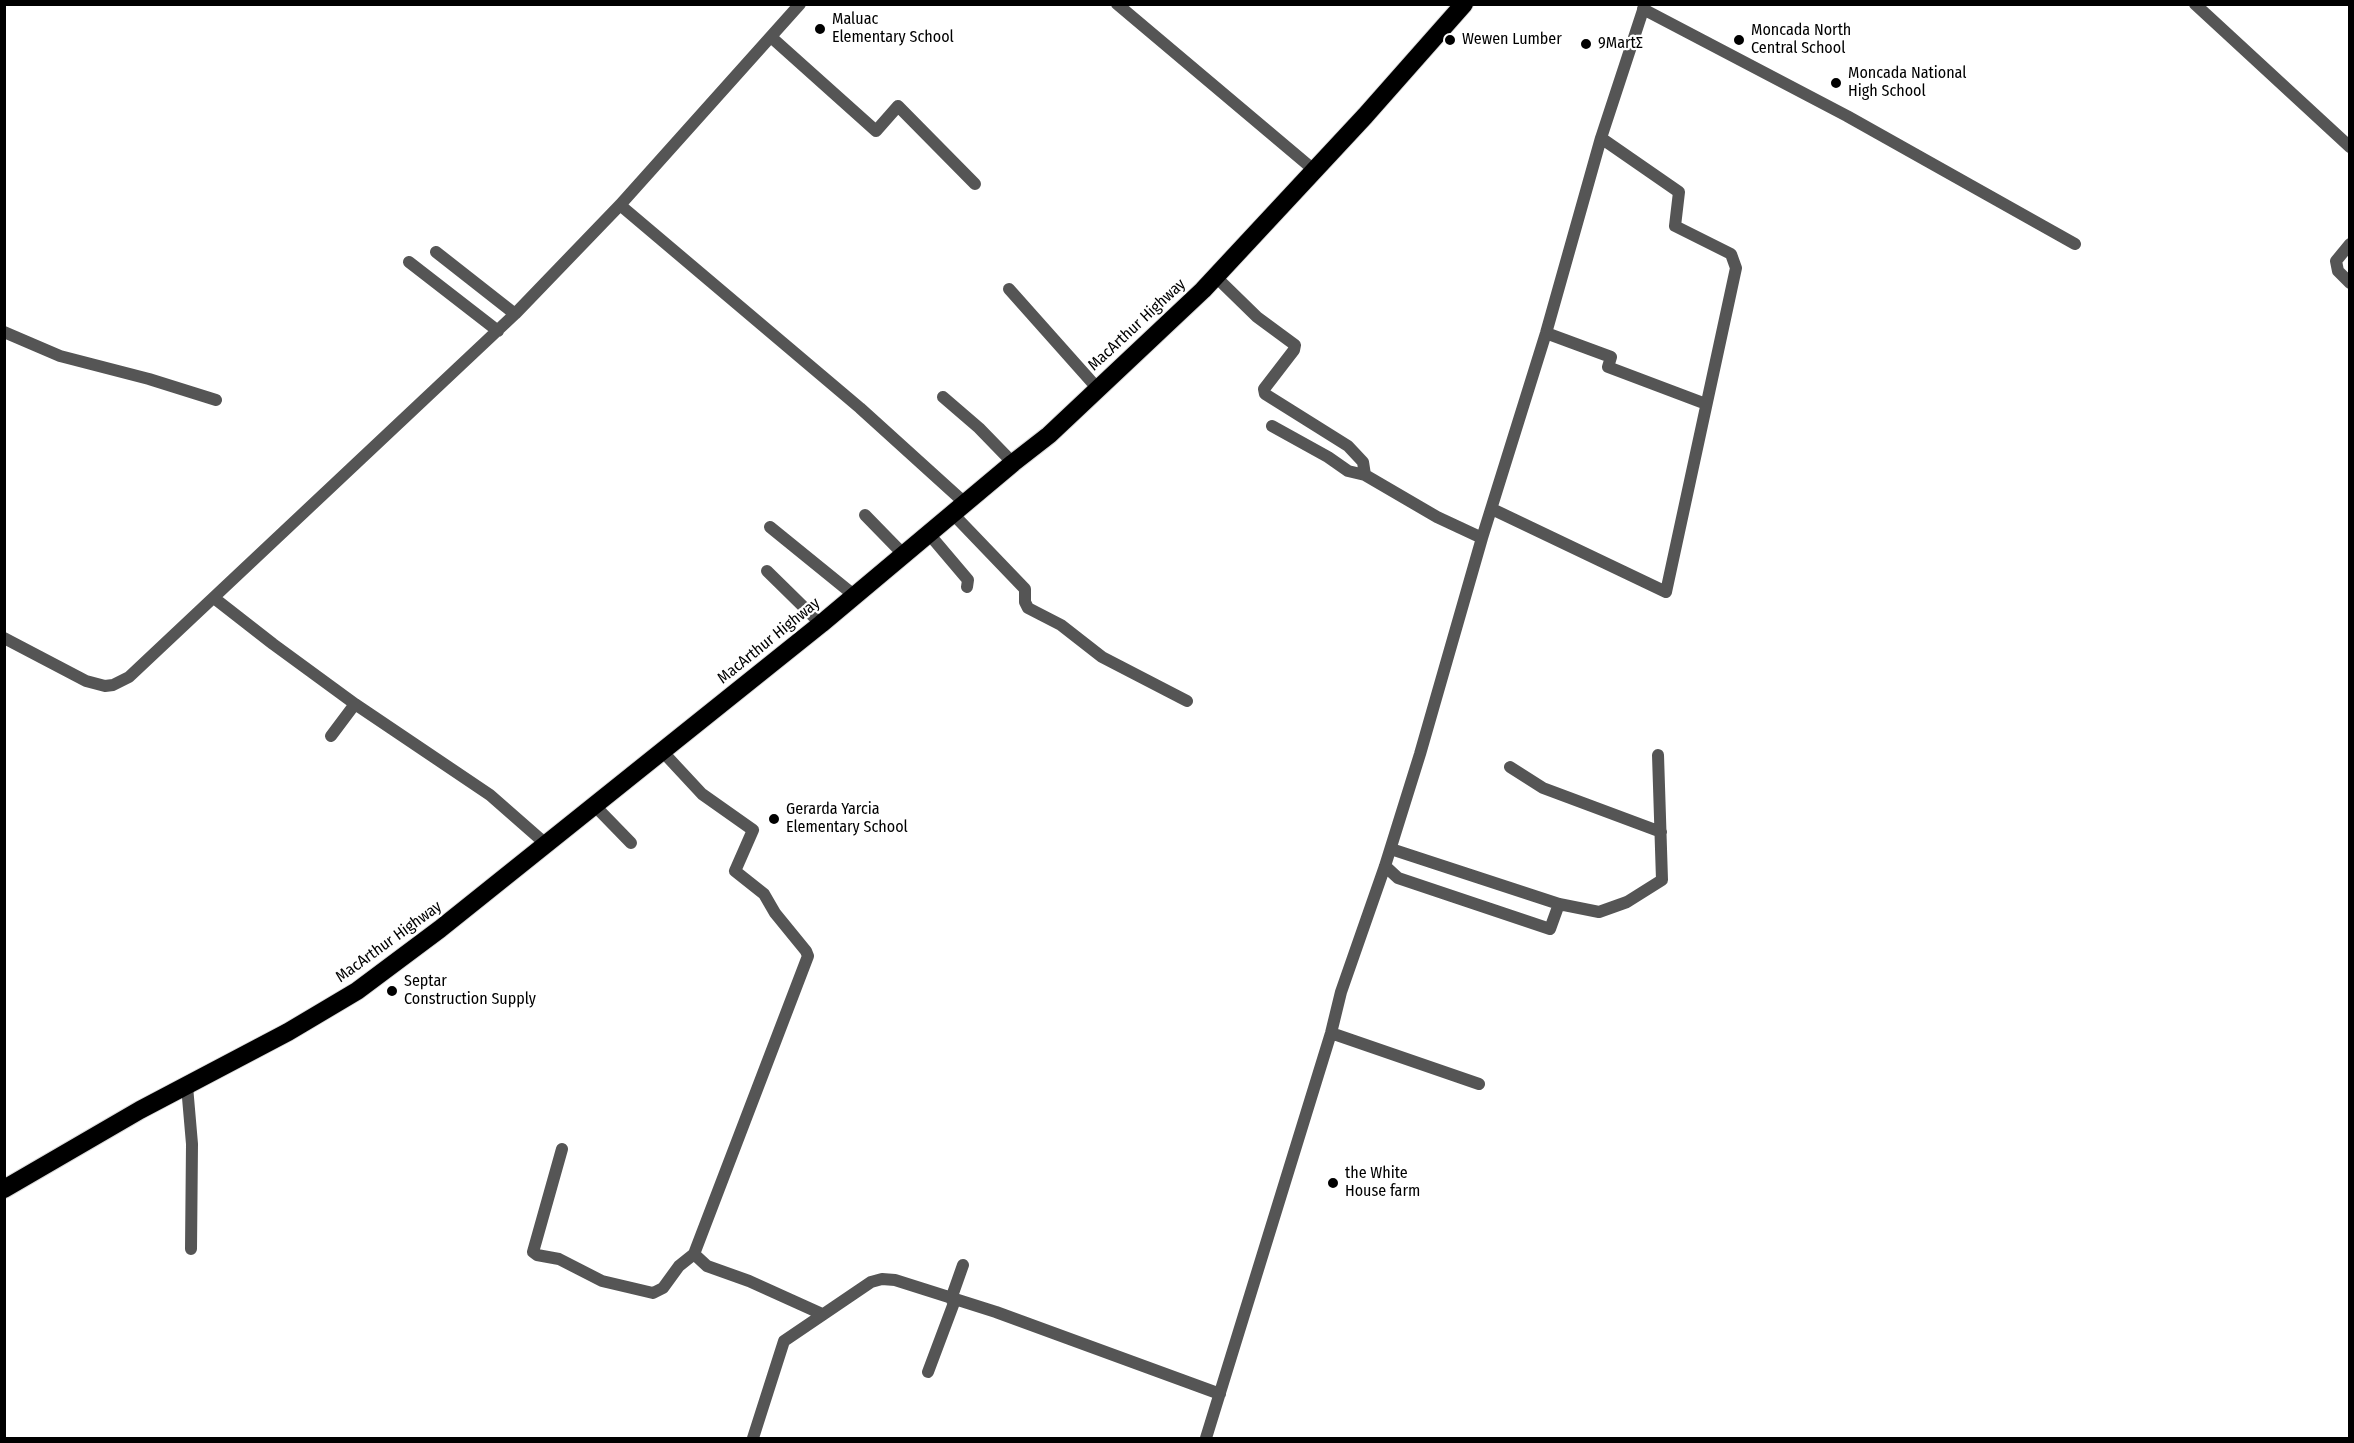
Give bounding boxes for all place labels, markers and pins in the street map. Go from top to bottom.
place label: Maluac Elementary School [832,10,954,48]
place label: Moncada North Central School [1751,21,1851,59]
marker: Maluac Elementary School [813,22,827,36]
place label: Wewen Lumber [1462,30,1562,50]
marker: Wewen Lumber [1443,33,1457,47]
marker: Moncada North Central School [1732,33,1746,47]
place label: 9Mart∑ [1598,34,1643,54]
marker: 9Mart∑ [1579,37,1593,51]
place label: Moncada National High School [1848,64,1966,102]
marker: Moncada National High School [1829,76,1843,90]
place label: Gerarda Yarcia Elementary School [786,800,908,838]
marker: Gerarda Yarcia Elementary School [767,812,781,826]
place label: Septar Construction Supply [404,972,536,1010]
marker: Septar Construction Supply [385,984,399,998]
place label: the White House farm [1345,1164,1420,1202]
marker: the White House farm [1326,1176,1340,1190]

